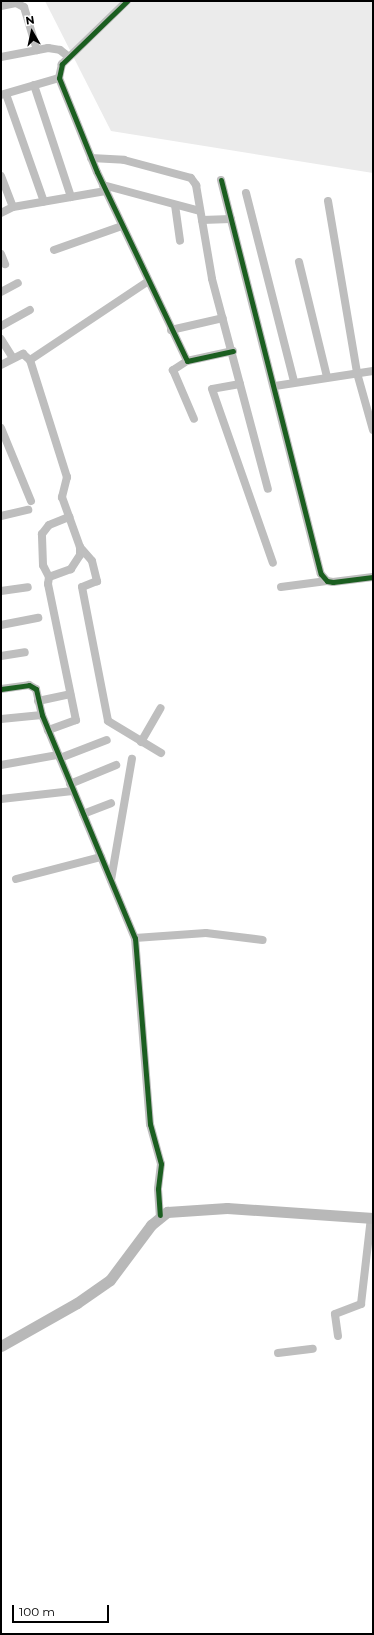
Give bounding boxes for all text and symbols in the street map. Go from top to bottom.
north arrow [12,12,52,52]
text: N [25,13,36,28]
scale bar [14,1597,111,1623]
text: 100 m [19,1604,55,1619]

